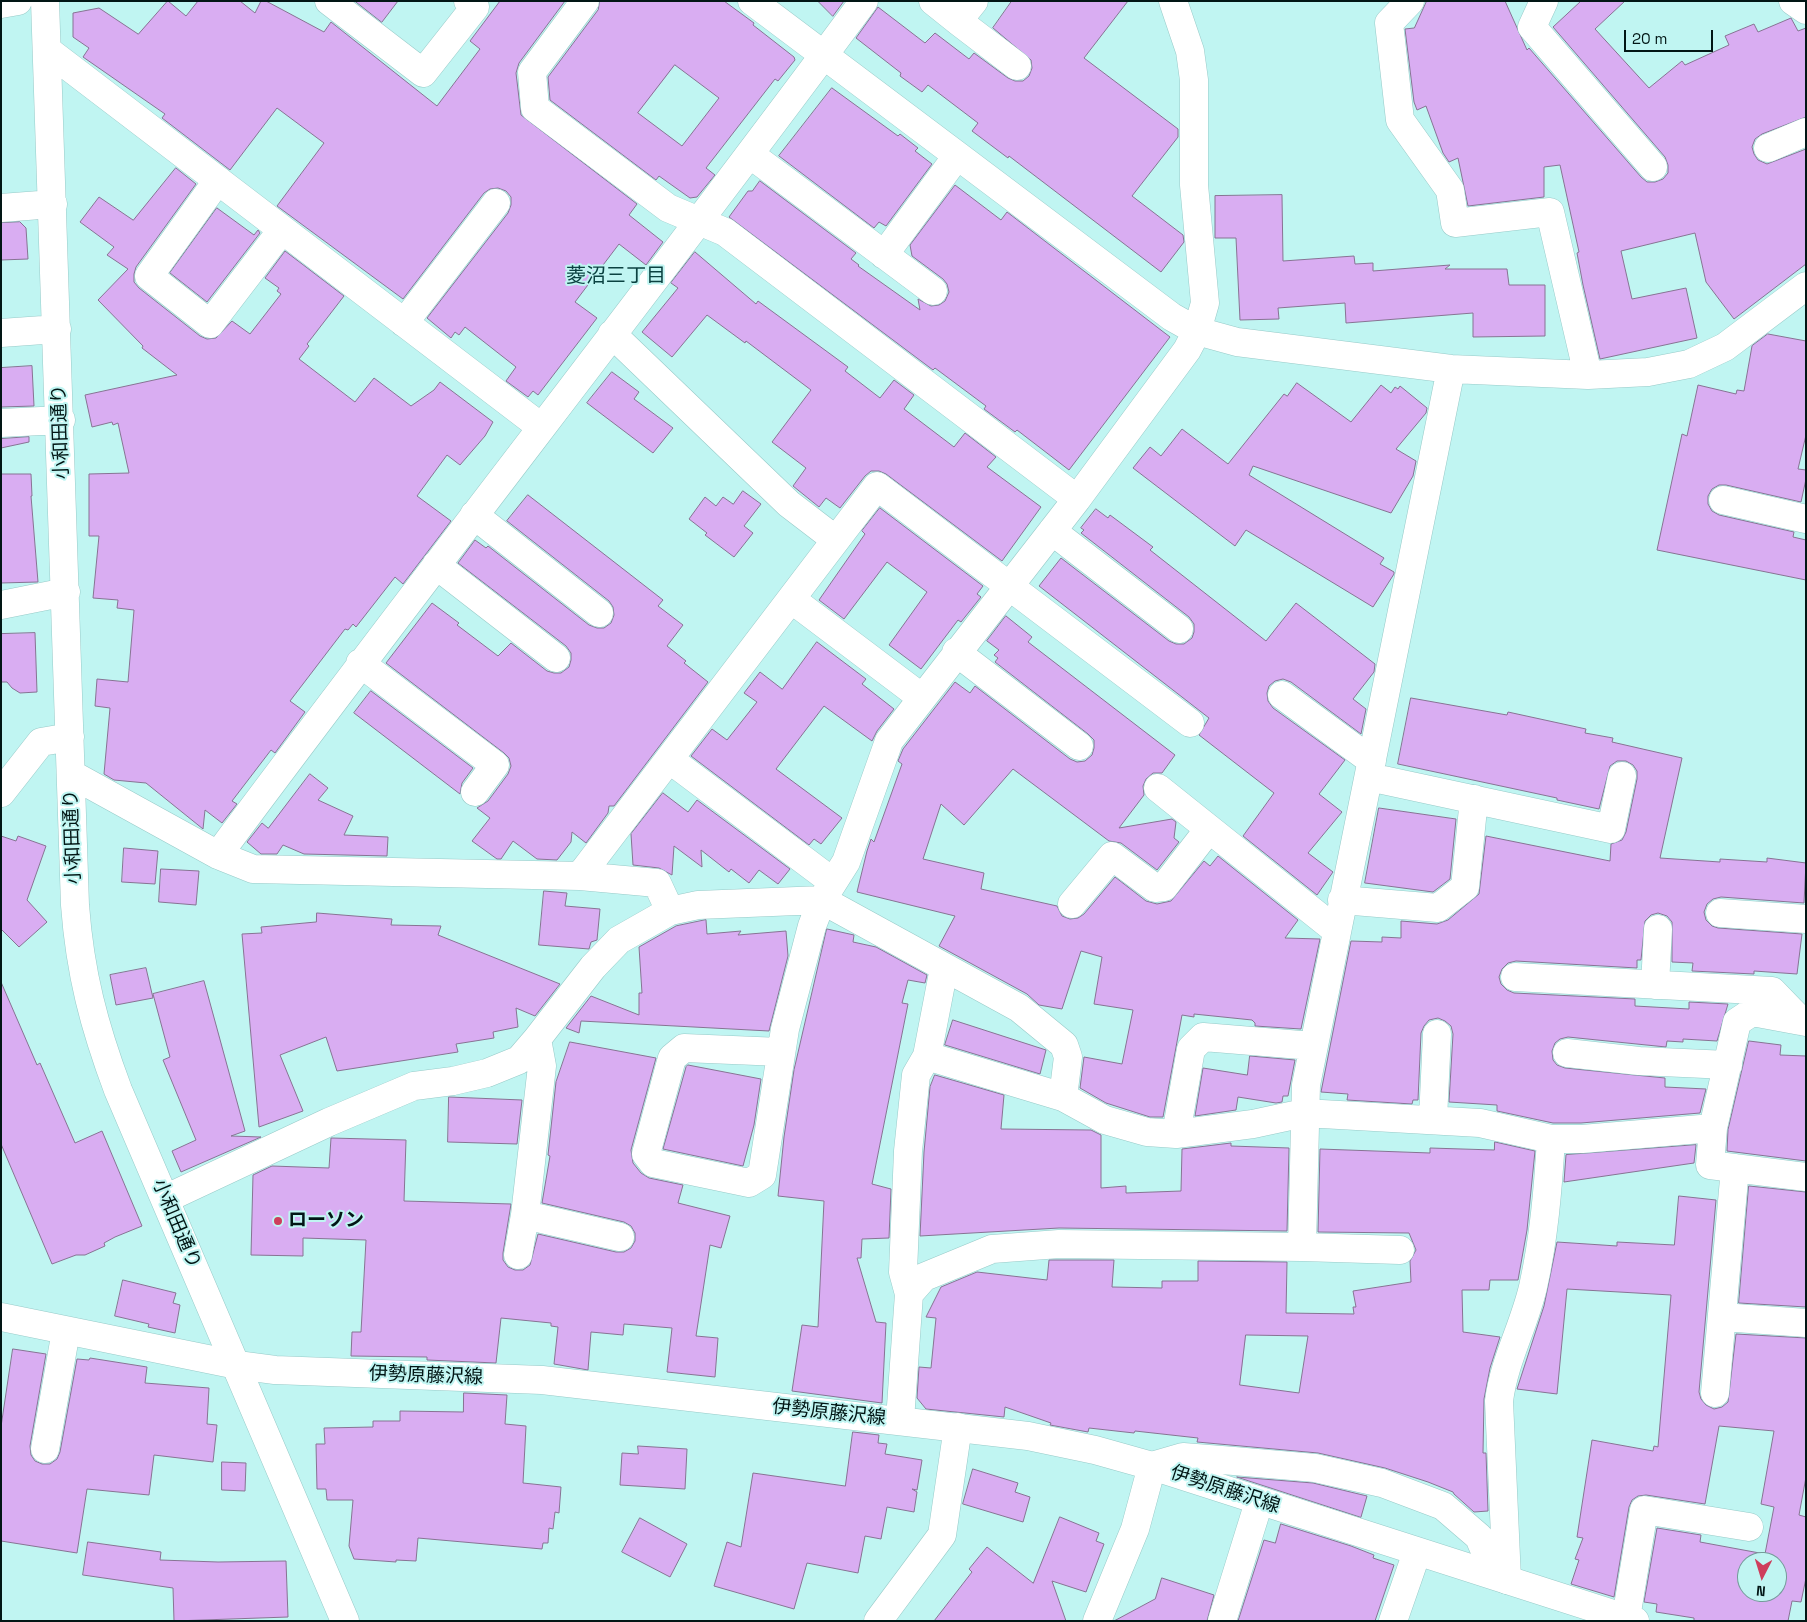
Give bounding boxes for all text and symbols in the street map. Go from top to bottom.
scale bar [1627,20,1716,52]
text: 20 m [1632,29,1667,48]
district label: 菱沼三丁目 [566,265,666,289]
street label: 小和田通り [48,384,74,480]
street label: 小和田通り [60,789,86,885]
street label: 小和田通り [147,1176,205,1272]
place label: ローソン [288,1210,364,1232]
marker: ローソン [272,1215,284,1227]
street label: 伊勢原藤沢線 [369,1363,483,1389]
street label: 伊勢原藤沢線 [771,1396,887,1430]
street label: 伊勢原藤沢線 [1167,1462,1283,1518]
north arrow [1737,1552,1787,1602]
text: N [1755,1582,1766,1600]

